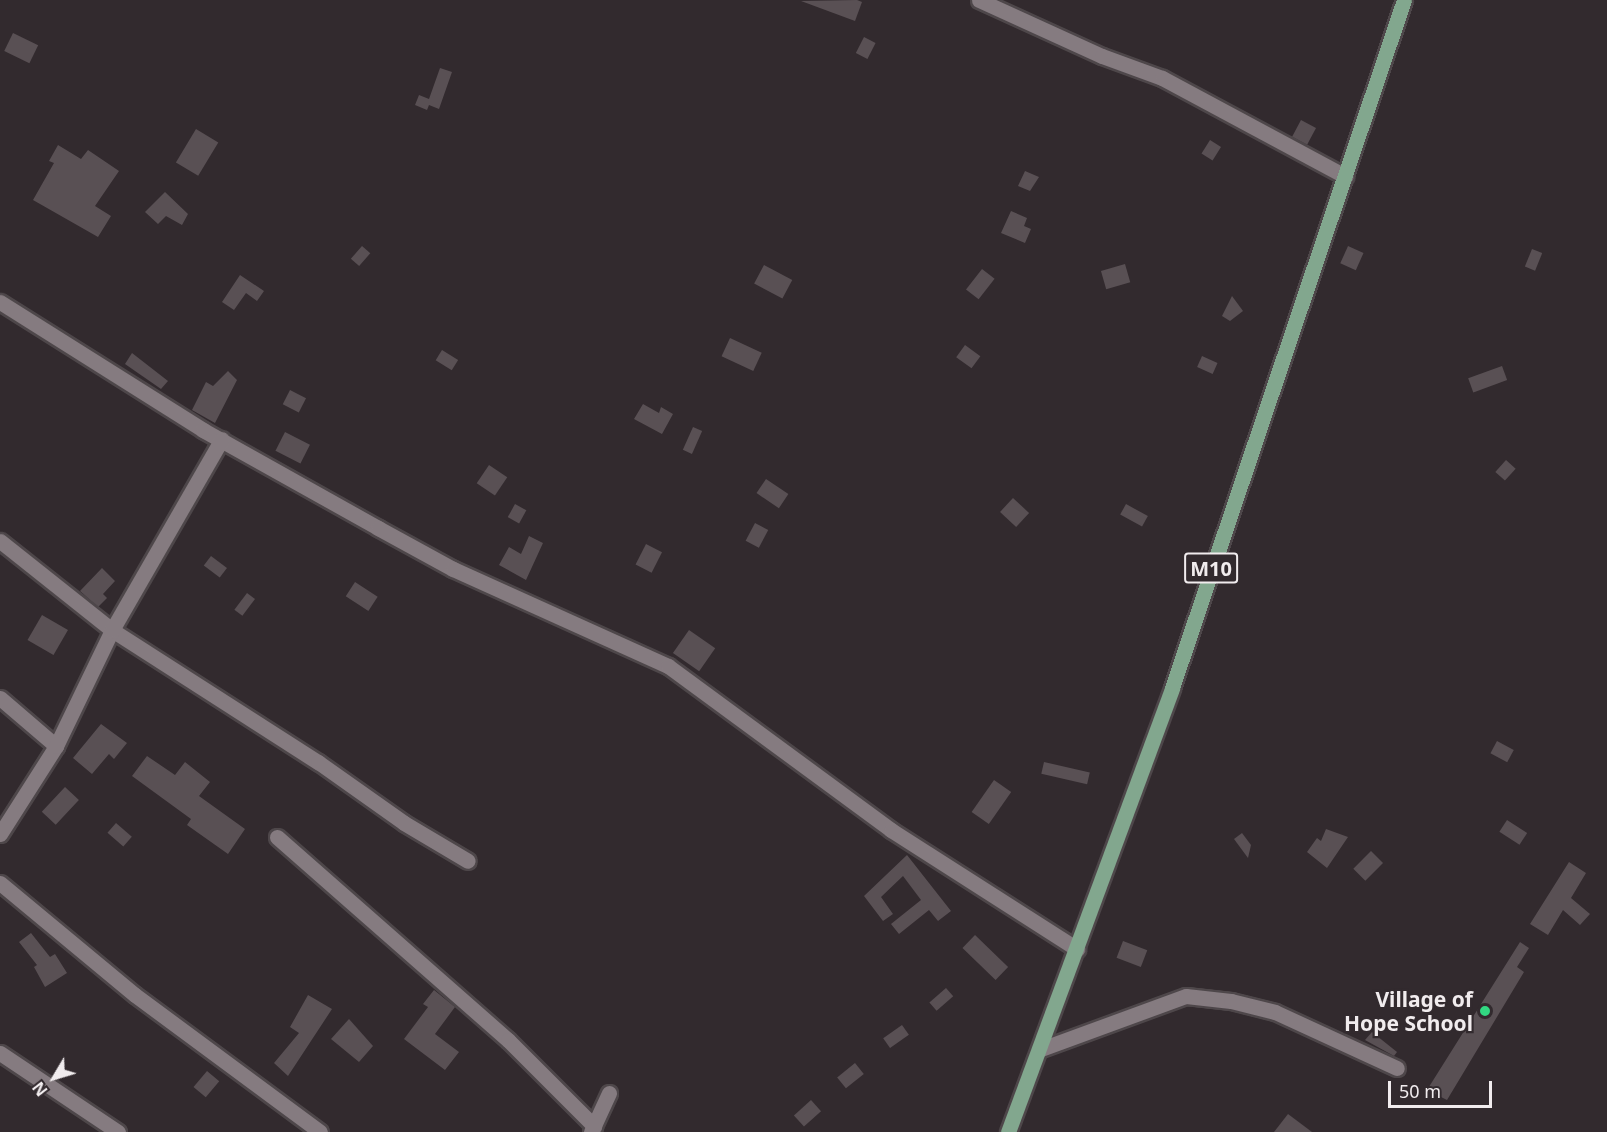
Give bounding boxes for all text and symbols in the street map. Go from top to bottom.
road number: M10 [1184,551,1238,585]
place label: Village of Hope School [1344,986,1473,1036]
marker: Village of Hope School [1478,1004,1492,1018]
north arrow [24,1048,84,1108]
scale bar [1391,1069,1494,1107]
text: N [27,1077,52,1101]
text: 50 m [1399,1079,1441,1103]

